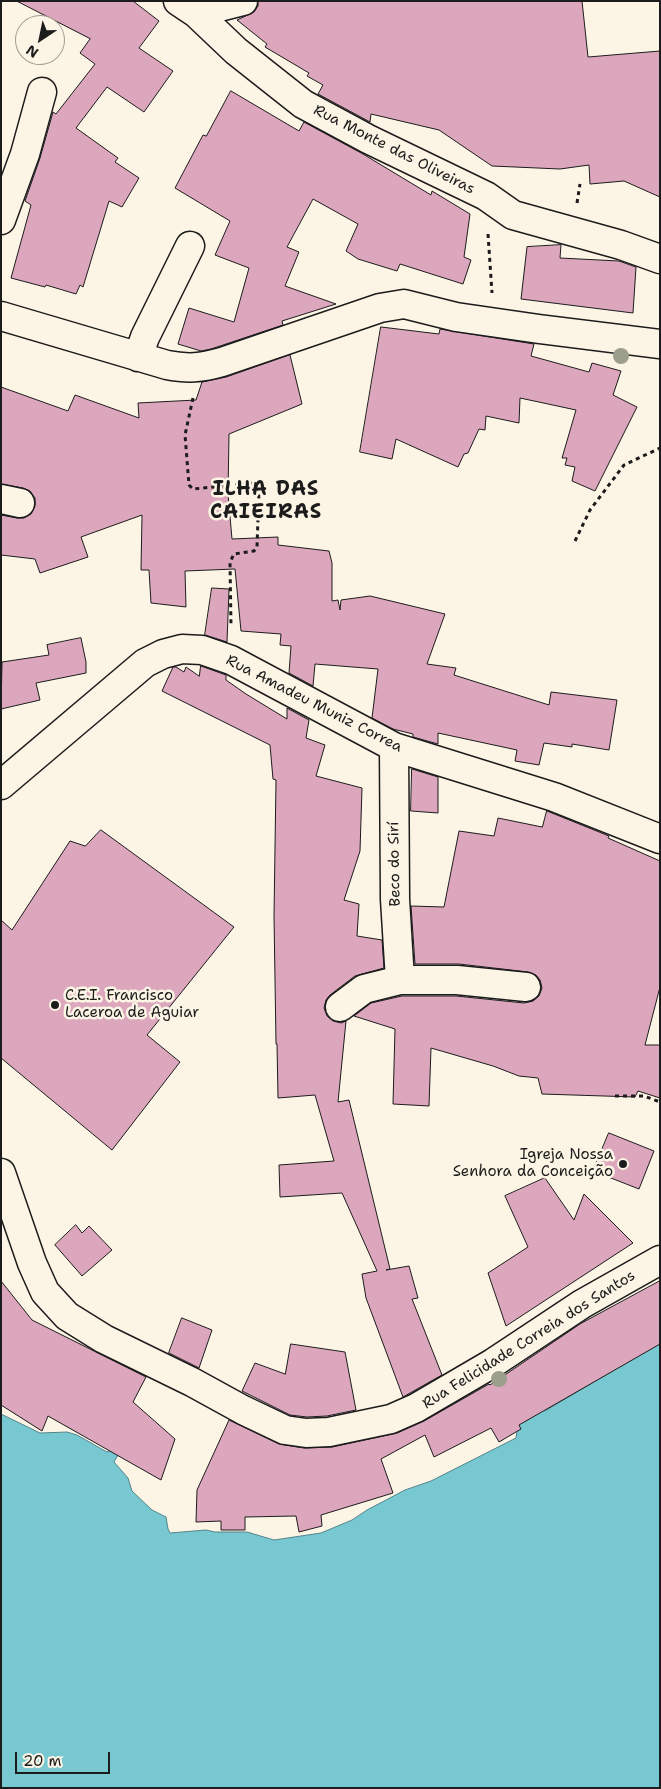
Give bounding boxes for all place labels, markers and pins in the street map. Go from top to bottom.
place label: C.E.I. Francisco Laceroa de Aguiar [65,987,199,1022]
marker: C.E.I. Francisco Laceroa de Aguiar [49,999,61,1011]
place label: Igreja Nossa Senhora da Conceição [453,1146,613,1181]
marker: Igreja Nossa Senhora da Conceição [617,1158,629,1170]

